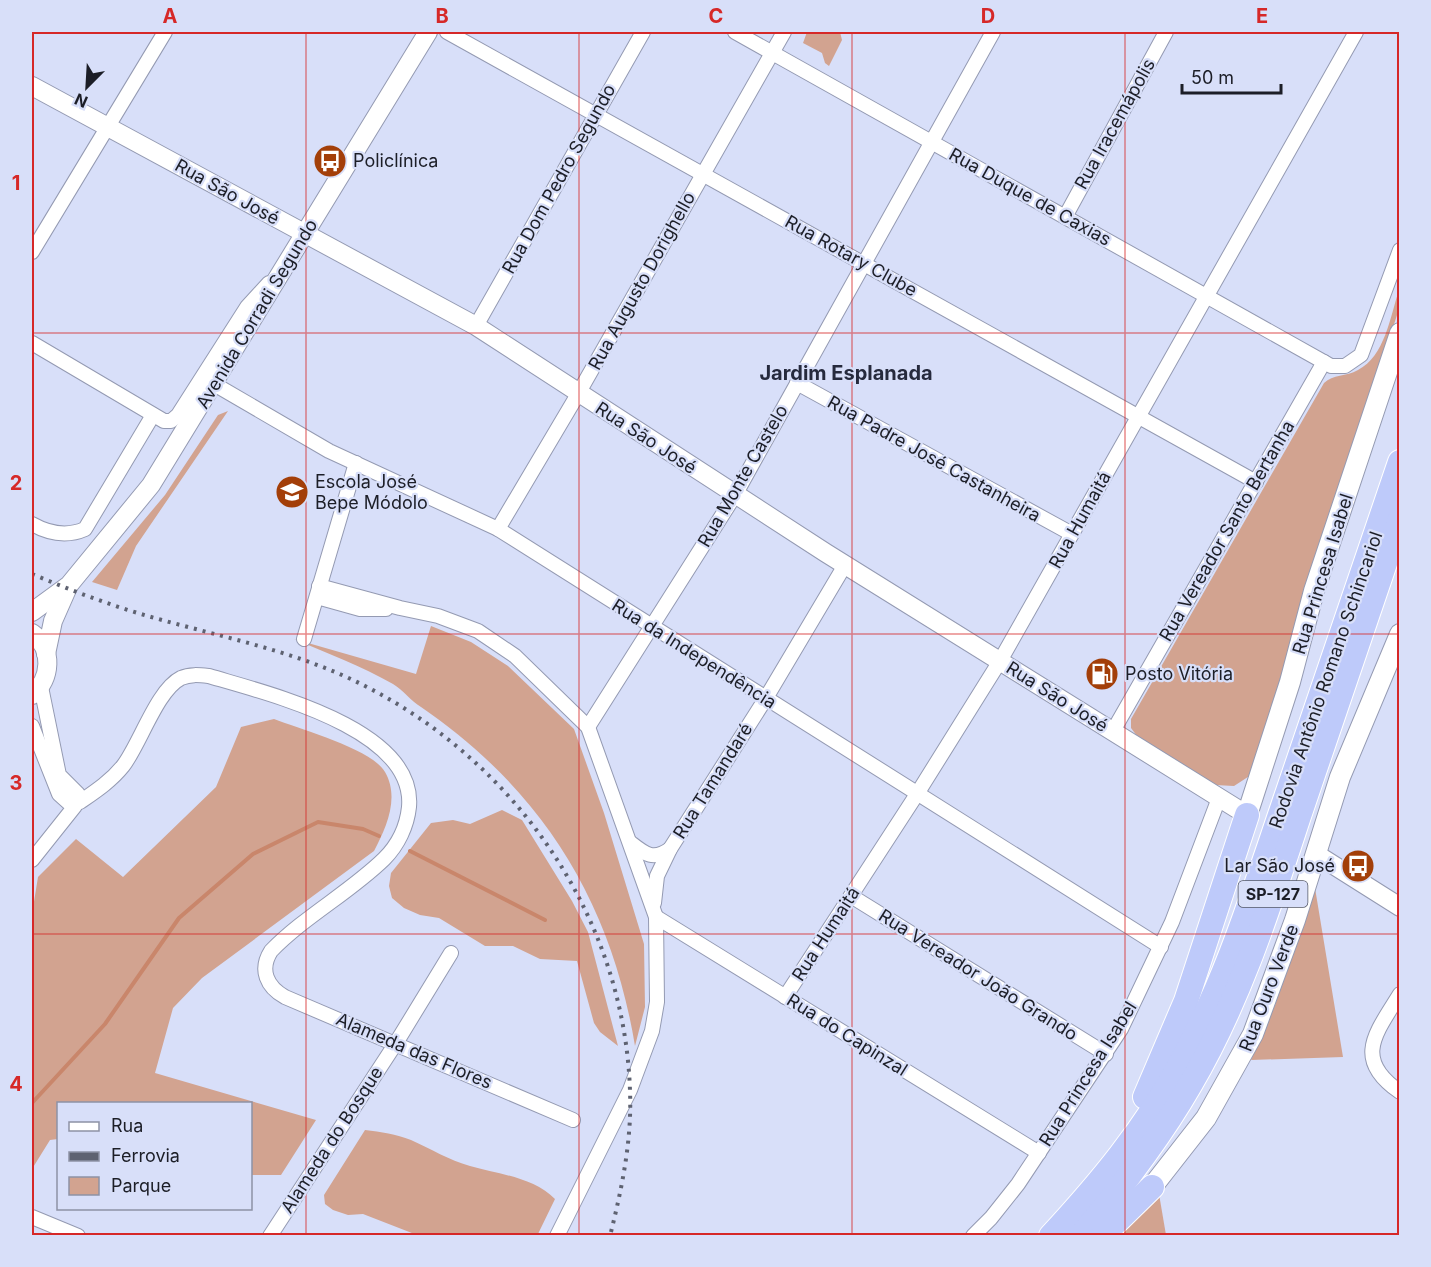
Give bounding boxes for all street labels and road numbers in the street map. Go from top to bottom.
street label: Rua Iracemápolis [1070,55,1159,193]
street label: Rua Dom Pedro Segundo [498,80,619,277]
street label: Rua Duque de Caxias [946,143,1115,250]
street label: Rua São José [171,154,283,229]
street label: Rua Augusto Dorighello [584,188,699,373]
street label: Rua Rotary Clube [782,211,921,301]
street label: Avenida Corradi Segundo [192,215,321,412]
street label: Rua Padre José Castanheira [824,391,1044,526]
street label: Rua São José [592,397,701,478]
street label: Rua Monte Castelo [693,401,792,550]
street label: Rua Vereador Santo Bertanha [1155,417,1298,645]
street label: Rua Humaitá [1044,468,1115,572]
street label: Rua Princesa Isabel [1288,491,1357,657]
street label: Rodovia Antônio Romano Schincariol [1265,529,1386,831]
street label: Rua da Independência [608,594,780,713]
street label: Rua São José [1003,657,1112,736]
street label: Rua Tamandaré [669,719,757,842]
road number: SP-127 [1238,881,1308,907]
street label: Rua Humaitá [787,883,864,985]
street label: Rua Vereador João Grando [875,905,1081,1044]
street label: Rua Ouro Verde [1235,921,1302,1054]
street label: Rua do Capinzal [783,989,911,1080]
street label: Rua Princesa Isabel [1034,997,1141,1150]
street label: Alameda das Flores [333,1008,495,1093]
street label: Alameda do Bosque [276,1063,387,1217]

